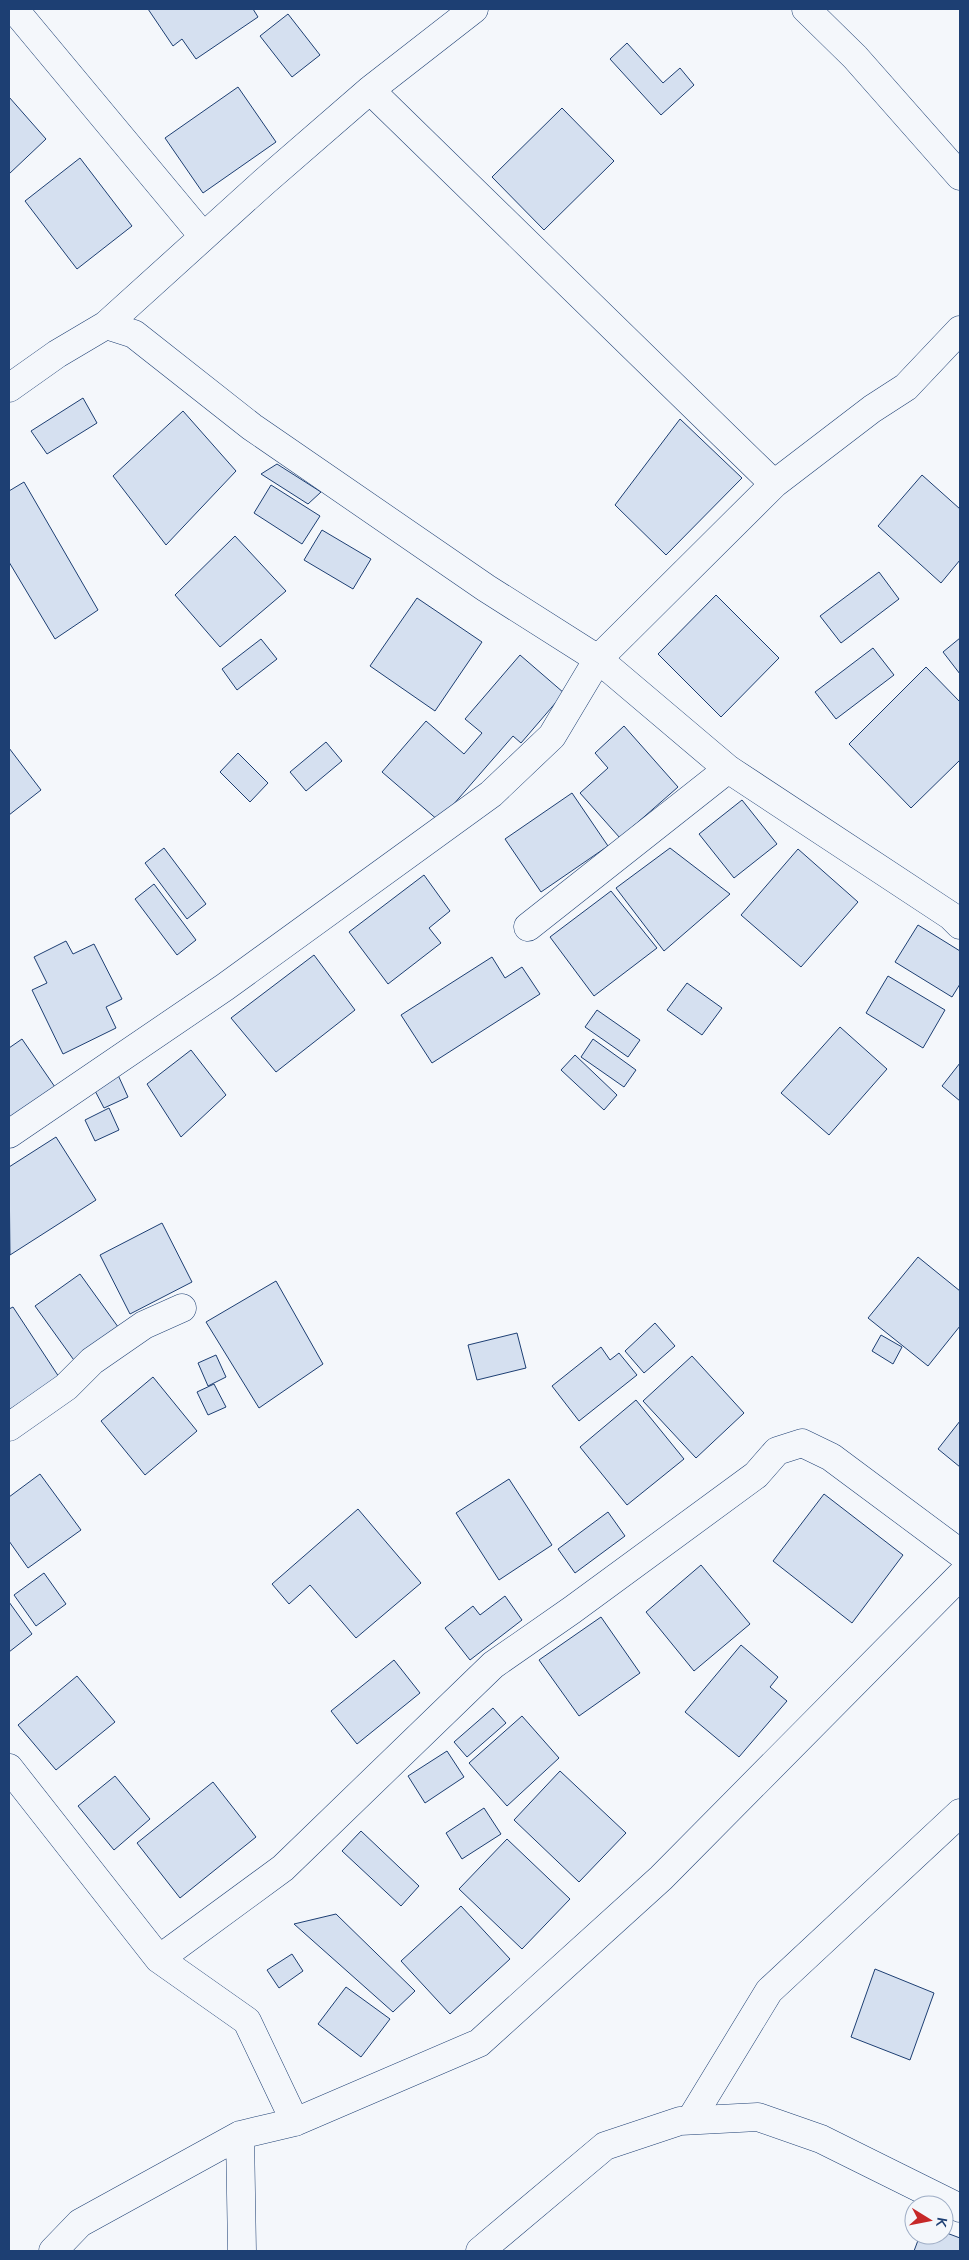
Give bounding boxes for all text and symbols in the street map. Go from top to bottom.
north arrow [904,2195,954,2245]
text: K [932,2216,951,2229]

